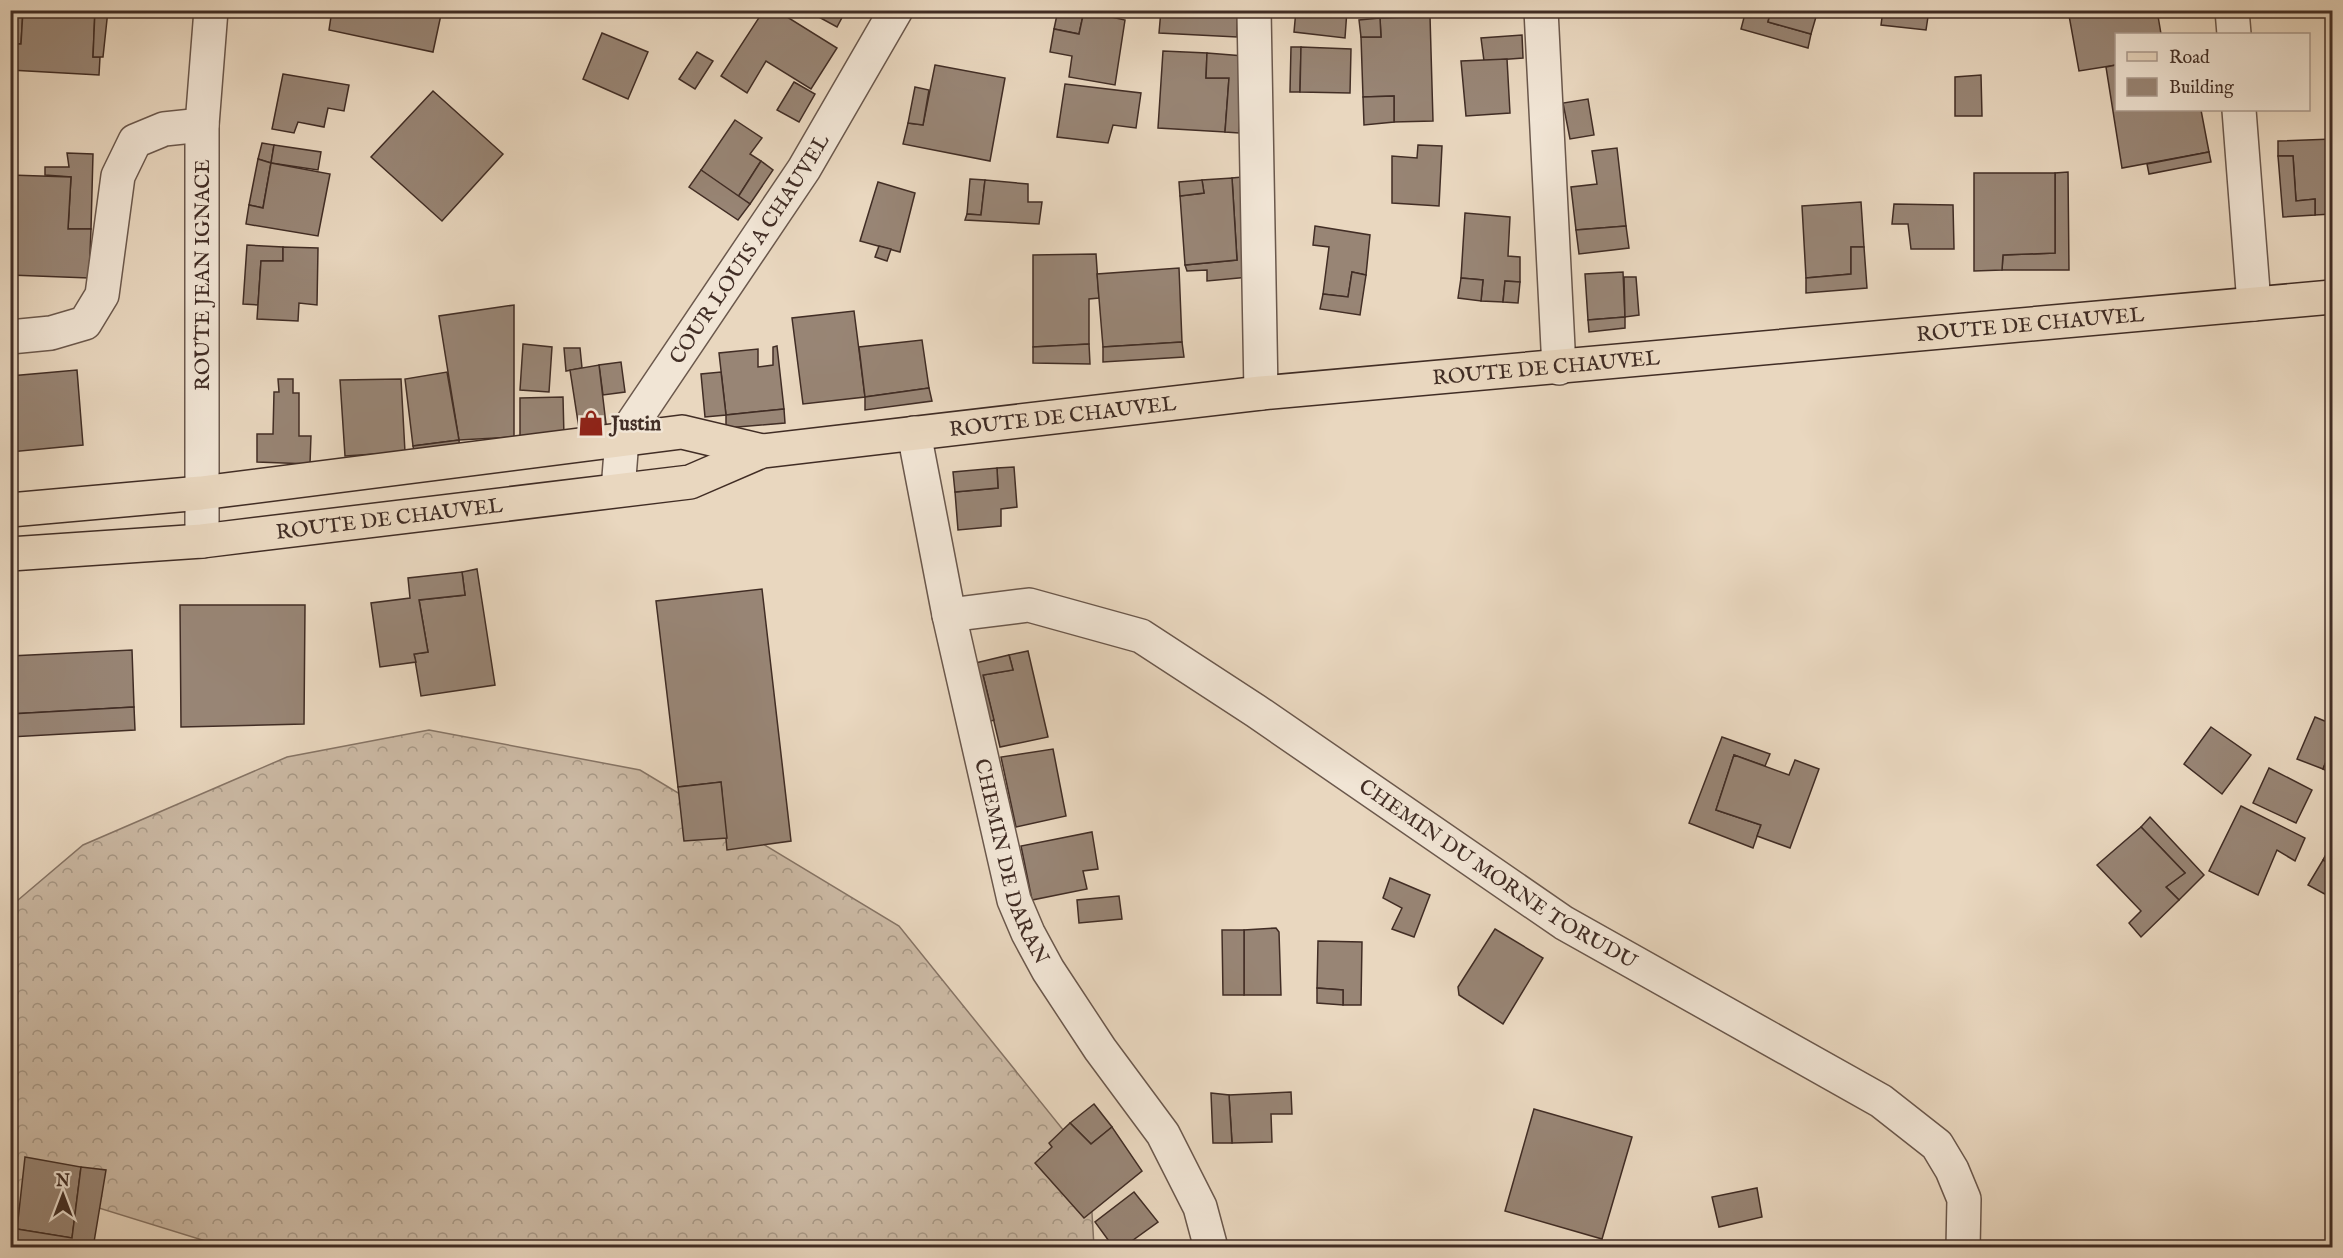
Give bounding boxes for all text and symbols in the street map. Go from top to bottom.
legend [2115,33,2310,111]
text: Road [2169,47,2210,70]
text: Building [2169,77,2234,100]
street label: COUR LOUIS A CHAUVEL [664,129,836,370]
street label: ROUTE JEAN IGNACE [190,159,217,391]
street label: ROUTE DE CHAUVEL [1915,302,2145,349]
street label: ROUTE DE CHAUVEL [1431,345,1661,393]
street label: ROUTE DE CHAUVEL [948,391,1178,444]
shop icon: Justin [576,408,606,438]
place label: Justin [608,411,661,438]
street label: ROUTE DE CHAUVEL [274,493,504,547]
street label: CHEMIN DE DARAN [967,756,1054,970]
street label: CHEMIN DU MORNE TORUDU [1353,774,1641,976]
north arrow [33,1165,93,1225]
text: N [55,1172,70,1192]

